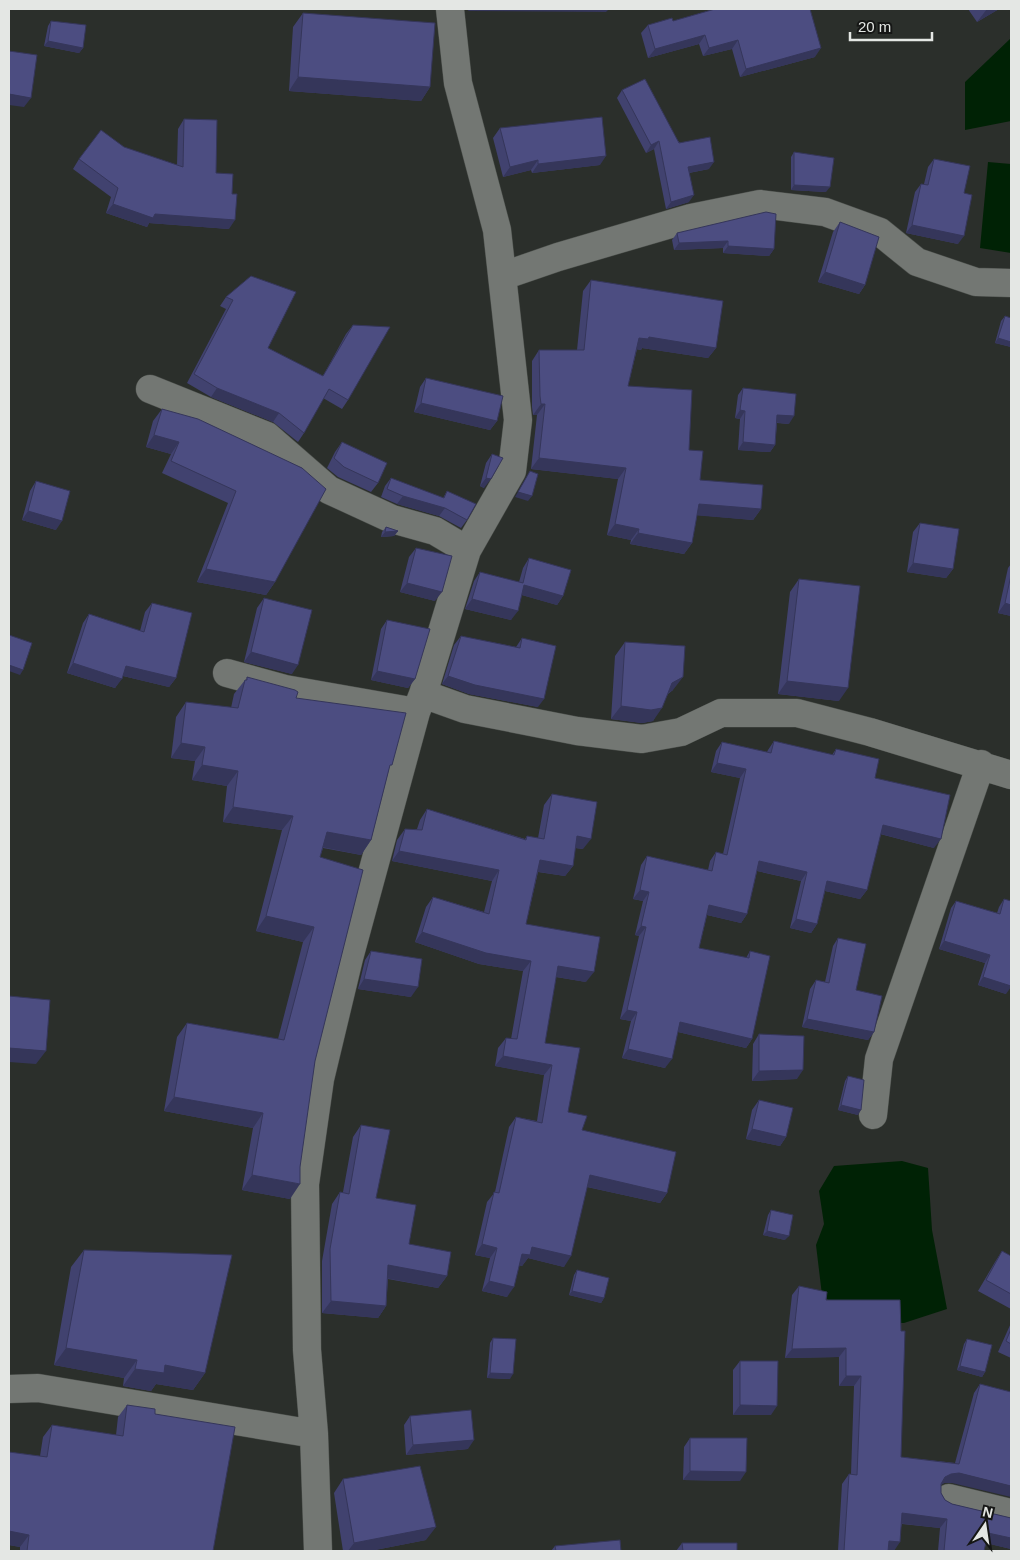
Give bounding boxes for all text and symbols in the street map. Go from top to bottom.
scale bar [850,10,932,42]
text: 20 m [858,18,891,35]
north arrow [960,1500,1010,1550]
text: N [981,1503,995,1521]

